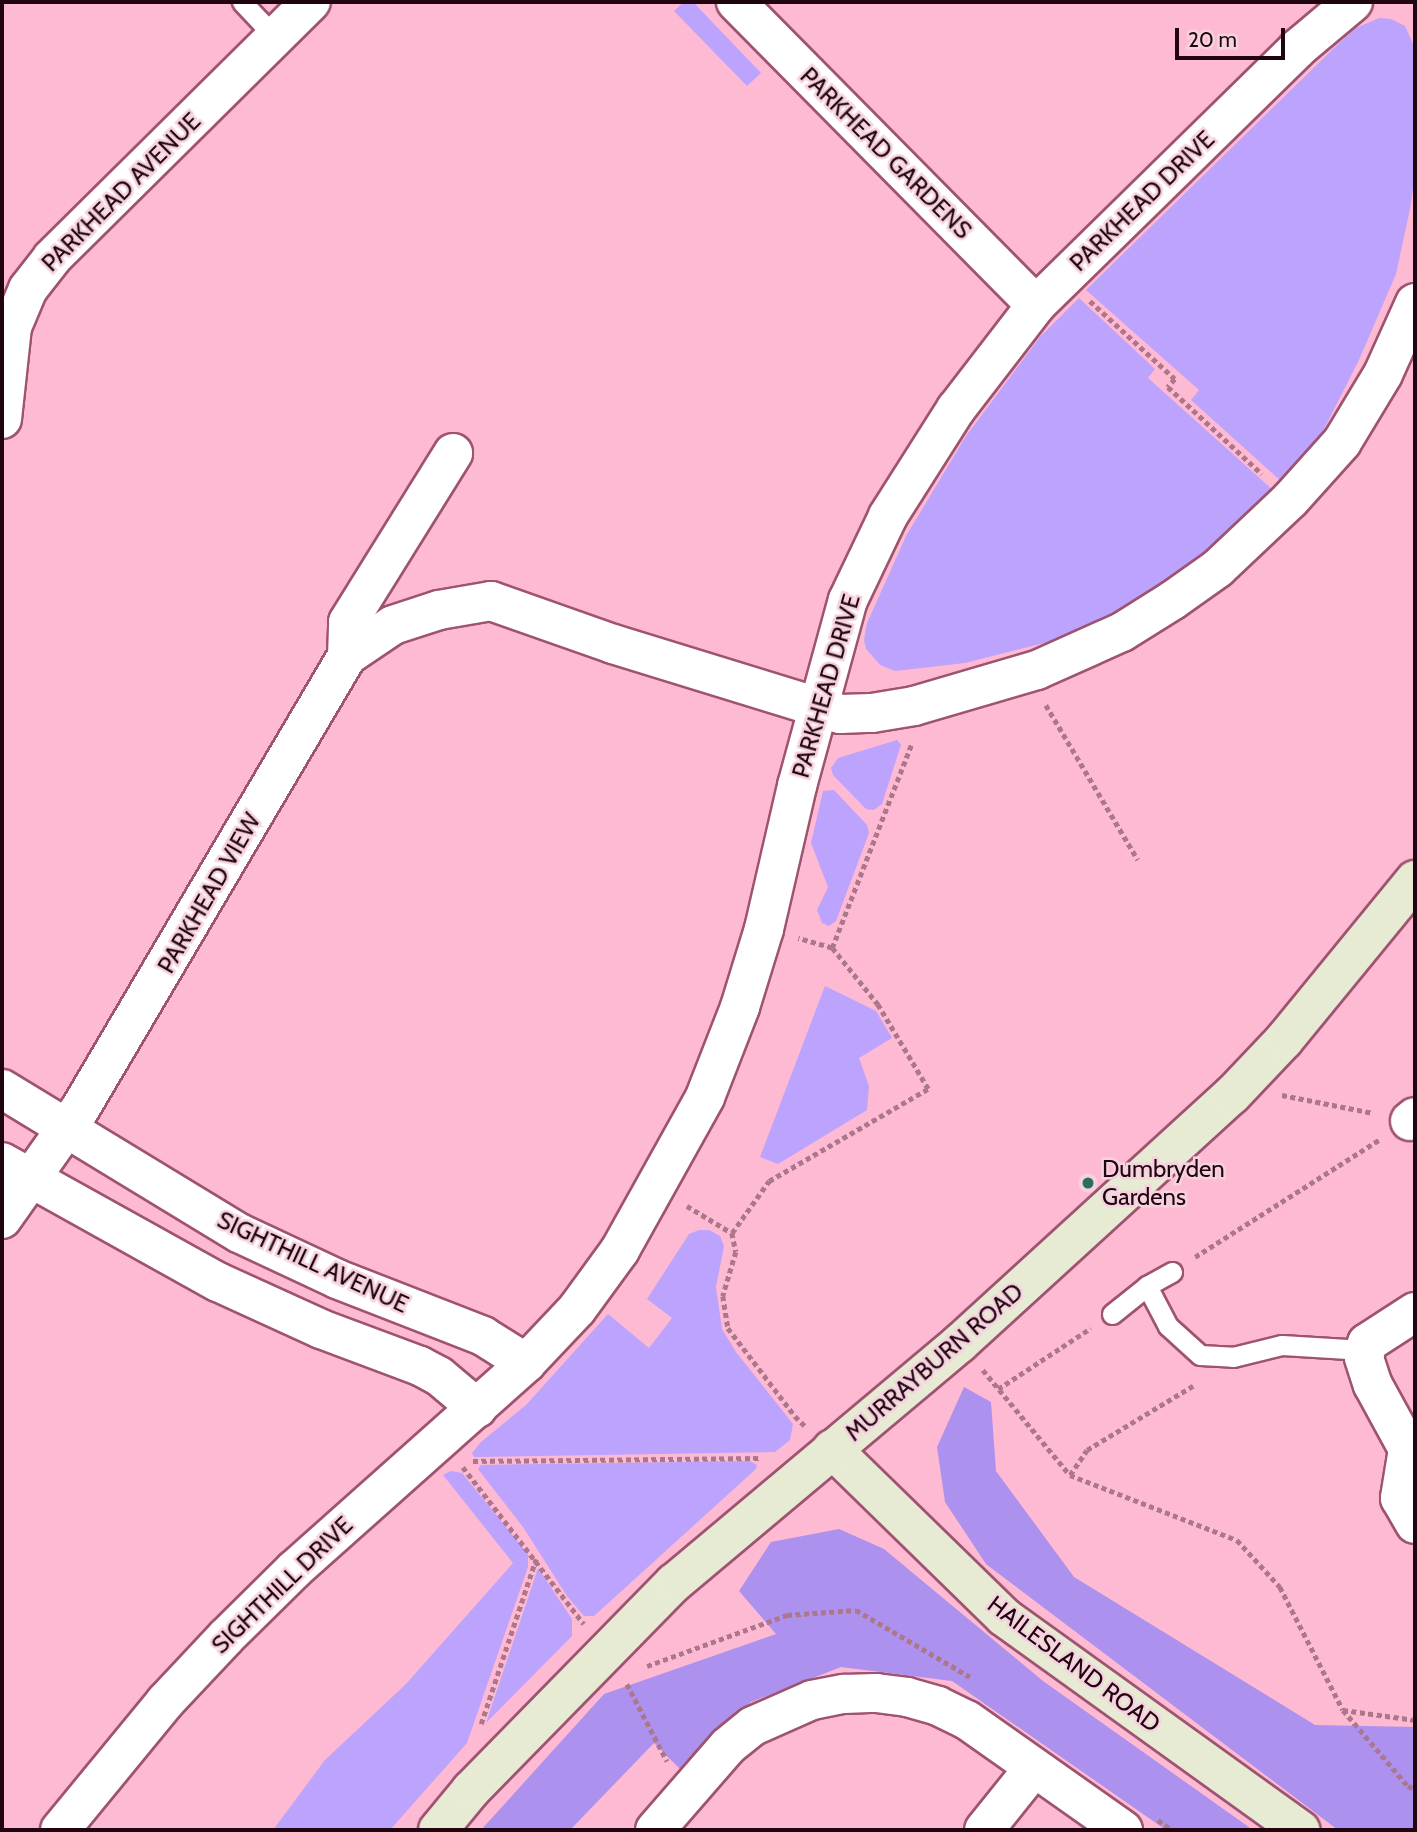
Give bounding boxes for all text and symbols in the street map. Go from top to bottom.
scale bar [1179,14,1289,58]
text: 20 m [1188,27,1237,52]
street label: PARKHEAD GARDENS [794,61,978,245]
street label: PARKHEAD AVENUE [36,107,206,277]
street label: PARKHEAD DRIVE [1064,125,1220,277]
street label: PARKHEAD DRIVE [786,591,866,781]
street label: PARKHEAD VIEW [151,808,267,978]
place label: Dumbryden Gardens [1102,1155,1225,1211]
marker: Dumbryden Gardens [1080,1175,1096,1191]
street label: SIGHTHILL AVENUE [213,1205,413,1319]
street label: MURRAYBURN ROAD [839,1277,1029,1447]
street label: SIGHTHILL DRIVE [206,1511,358,1659]
street label: HAILESLAND ROAD [982,1590,1166,1738]

